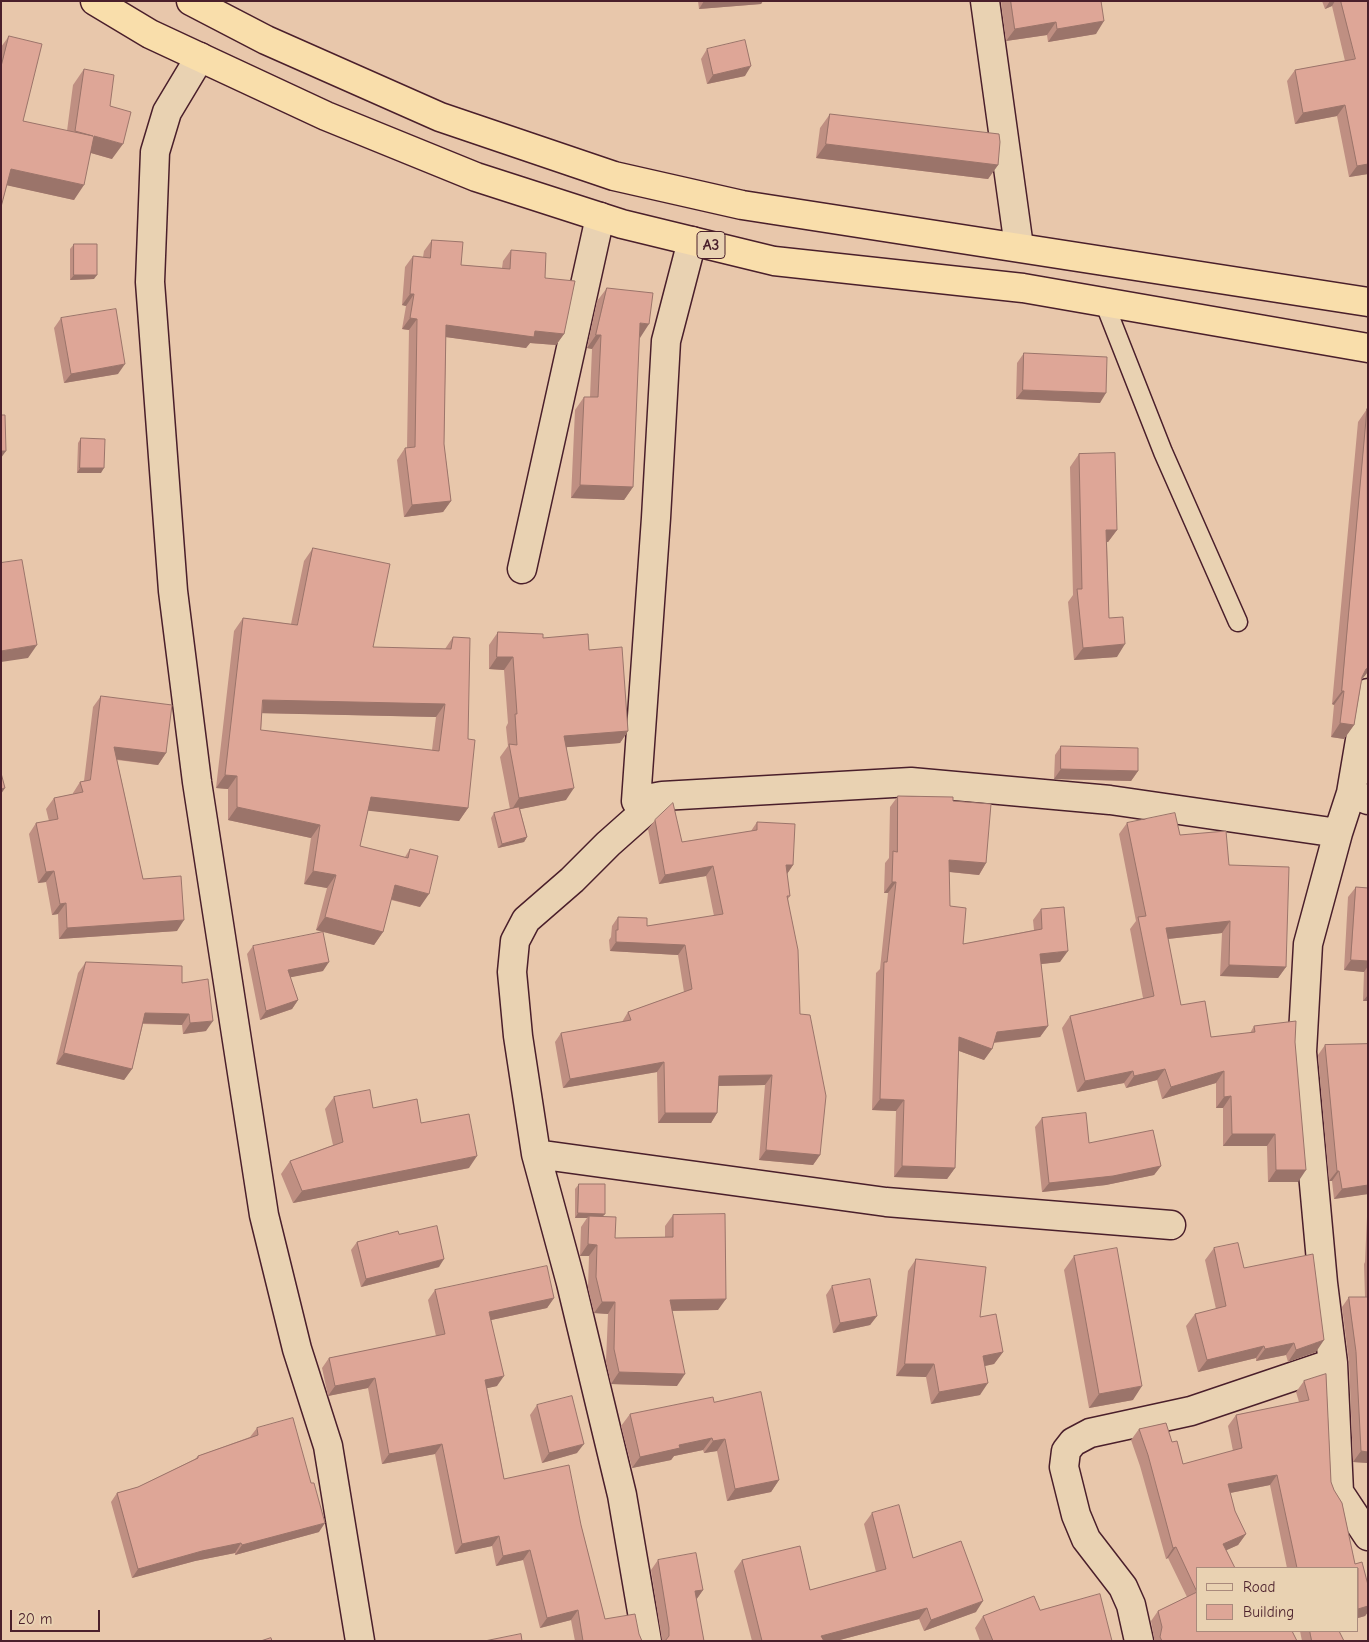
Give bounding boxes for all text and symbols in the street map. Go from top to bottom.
road number: A3 [697,232,725,258]
legend [1196,1567,1359,1632]
text: Road [1243,1578,1275,1596]
scale bar [12,1600,102,1632]
text: Building [1243,1603,1294,1621]
text: 20 m [18,1610,52,1628]

